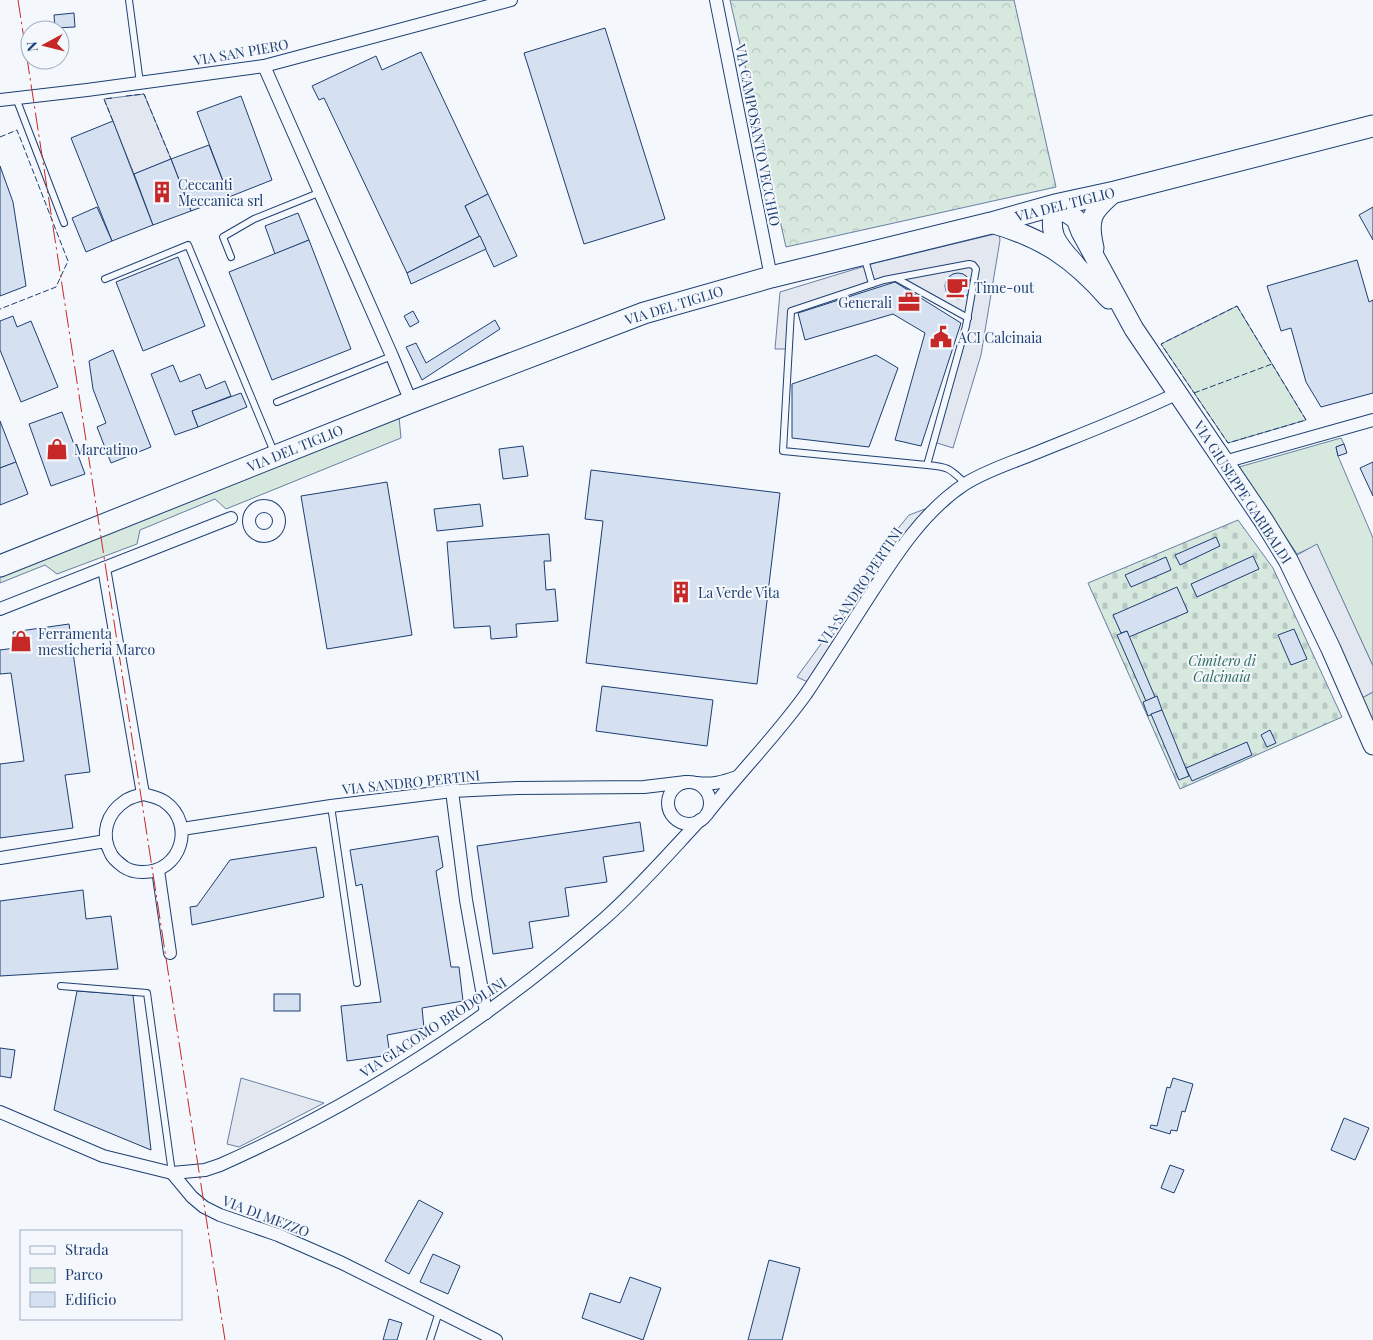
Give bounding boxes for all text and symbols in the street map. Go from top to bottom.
north arrow [20,20,70,70]
street label: VIA SAN PIERO [191,34,290,70]
text: N [22,40,42,53]
street label: VIA CAMPOSANTO VECCHIO [731,41,785,228]
place label: Ceccanti Meccanica srl [178,175,263,210]
building icon: Ceccanti Meccanica srl [149,179,175,205]
street label: VIA DEL TIGLIO [1012,182,1117,226]
cafe icon: Time-out [944,274,970,300]
place label: Time-out [974,278,1035,297]
street label: VIA DEL TIGLIO [621,281,726,329]
office icon: Generali [896,289,922,315]
place label: Generali [838,293,892,312]
public building icon: ACI Calcinaia [928,324,954,350]
place label: ACI Calcinaia [957,328,1042,347]
street label: VIA GIUSEPPE GARIBALDI [1189,416,1297,567]
street label: VIA DEL TIGLIO [243,420,346,476]
shop icon: Marcatino [44,436,70,462]
place label: Marcatino [74,440,138,459]
street label: VIA SANDRO PERTINI [813,523,907,650]
building icon: La Verde Vita [668,579,694,605]
place label: La Verde Vita [698,583,780,602]
place label: Ferramenta mesticheria Marco [38,624,155,659]
shop icon: Ferramenta mesticheria Marco [8,628,34,654]
park label: Cimitero di Calcinaia [1188,651,1257,686]
street label: VIA SANDRO PERTINI [340,765,481,799]
street label: VIA GIACOMO BRODOLINI [355,972,510,1082]
street label: VIA DI MEZZO [219,1190,312,1241]
legend [20,1230,182,1320]
text: Strada [65,1239,109,1259]
text: Parco [65,1264,103,1284]
text: Edificio [65,1289,116,1309]

